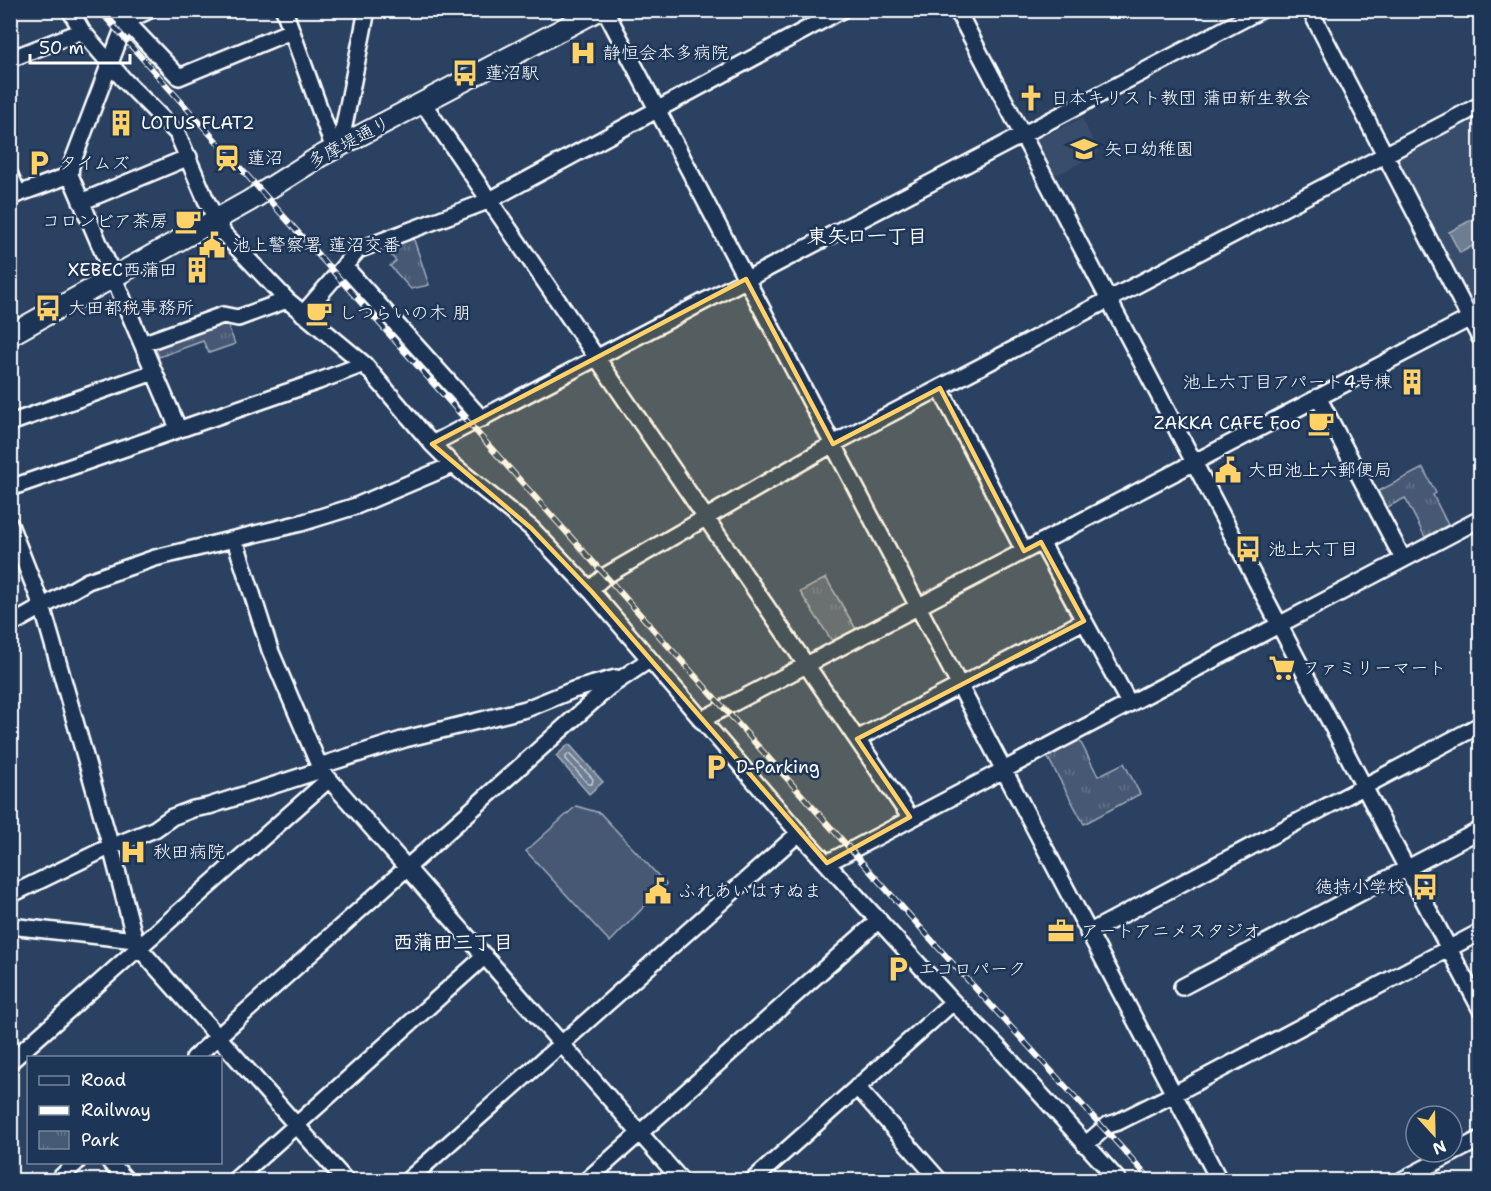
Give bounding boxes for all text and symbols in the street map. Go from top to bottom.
scale bar [30,27,130,65]
text: 50 m [39,36,84,60]
hospital icon: 静恒会本多病院 [568,38,598,68]
place label: 静恒会本多病院 [603,41,729,65]
bus stop icon: 蓮沼駅 [450,58,480,88]
place label: 蓮沼駅 [485,61,539,85]
church icon: 日本キリスト教団 蒲田新生教会 [1016,83,1046,113]
place label: 日本キリスト教団 蒲田新生教会 [1051,86,1311,110]
building icon: LOTUS FLAT2 [106,108,136,138]
street label: 多摩堤通り [304,110,394,174]
place label: LOTUS FLAT2 [141,111,255,135]
school or university icon: 矢口幼稚園 [1069,134,1099,164]
place label: 矢口幼稚園 [1104,137,1194,161]
station icon: 蓮沼 [212,143,242,173]
place label: 蓮沼 [247,146,283,170]
parking icon: タイムズ [24,148,54,178]
place label: タイムズ [59,151,130,175]
cafe icon: コロンビア茶房 [173,206,203,236]
place label: コロンビア茶房 [42,209,168,233]
district label: 東矢口一丁目 [807,223,927,249]
public building icon: 池上警察署 蓮沼交番 [197,230,227,260]
place label: 池上警察署 蓮沼交番 [232,233,400,257]
building icon: XEBEC西蒲田 [182,255,212,285]
place label: XEBEC西蒲田 [68,258,177,282]
bus stop icon: 大田都税事務所 [33,293,63,323]
place label: 大田都税事務所 [68,296,194,320]
cafe icon: しつらいの木 朋 [304,298,334,328]
place label: しつらいの木 朋 [339,301,471,325]
building icon: 池上六丁目アパート4号棟 [1397,367,1427,397]
place label: 池上六丁目アパート4号棟 [1182,370,1392,394]
cafe icon: ZAKKA CAFE Foo [1306,408,1336,438]
place label: ZAKKA CAFE Foo [1154,411,1301,435]
public building icon: 大田池上六郵便局 [1213,455,1243,485]
place label: 大田池上六郵便局 [1248,458,1392,482]
bus stop icon: 池上六丁目 [1233,534,1263,564]
place label: 池上六丁目 [1268,537,1358,561]
supermarket icon: ファミリーマート [1267,653,1297,683]
place label: ファミリーマート [1302,656,1446,680]
parking icon: D-Parking [701,752,731,782]
place label: D-Parking [736,755,820,779]
hospital icon: 秋田病院 [118,837,148,867]
place label: 秋田病院 [153,840,225,864]
bus stop icon: 徳持小学校 [1410,872,1440,902]
place label: 徳持小学校 [1315,875,1405,899]
public building icon: ふれあいはすぬま [643,876,673,906]
place label: ふれあいはすぬま [678,879,822,903]
office icon: アートアニメスタジオ [1046,916,1076,946]
place label: アートアニメスタジオ [1081,919,1261,943]
district label: 西蒲田三丁目 [393,929,513,955]
parking icon: エコロパーク [883,954,913,984]
place label: エコロパーク [918,957,1026,981]
legend [27,1056,222,1164]
text: Road [81,1068,126,1092]
text: Railway [81,1098,151,1122]
north arrow [1404,1104,1464,1164]
text: Park [81,1128,120,1152]
text: N [1430,1135,1449,1160]

